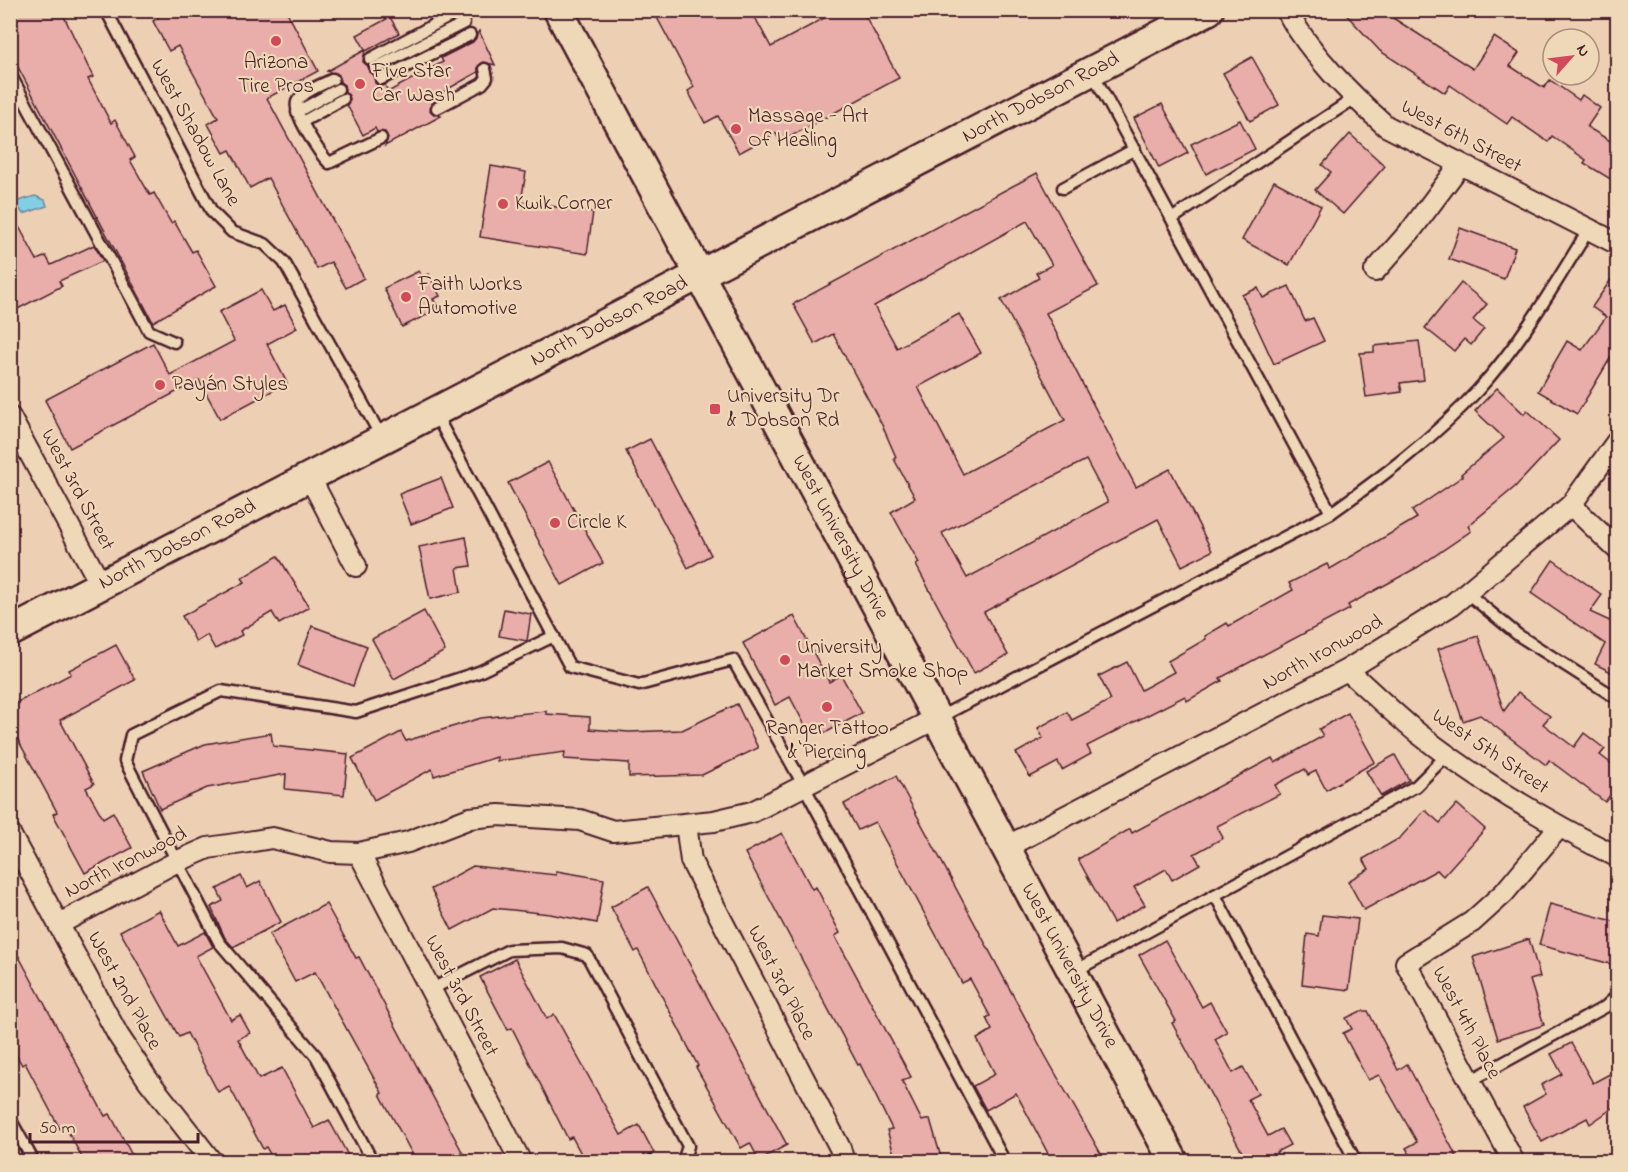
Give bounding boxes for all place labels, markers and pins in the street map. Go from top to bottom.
marker: Arizona Tire Pros [269,34,283,48]
place label: Arizona Tire Pros [238,48,314,102]
place label: Five Star Car Wash [371,57,455,111]
marker: Five Star Car Wash [353,77,367,91]
place label: Massage - Art Of Healing [748,102,869,158]
marker: Massage - Art Of Healing [729,122,743,136]
place label: Kwik Corner [515,189,613,219]
marker: Kwik Corner [496,197,510,211]
place label: Faith Works Automotive [417,270,523,324]
marker: Faith Works Automotive [399,290,413,304]
place label: Payán Styles [172,370,288,402]
marker: Payán Styles [153,378,167,392]
place label: University Dr & Dobson Rd [727,382,840,436]
marker: University Dr & Dobson Rd [708,402,722,416]
place label: Circle K [567,508,627,538]
marker: Circle K [548,516,562,530]
place label: University Market Smoke Shop [797,633,968,687]
marker: University Market Smoke Shop [778,653,792,667]
marker: Ranger Tattoo & Piercing [820,700,834,714]
place label: Ranger Tattoo & Piercing [765,714,889,770]

